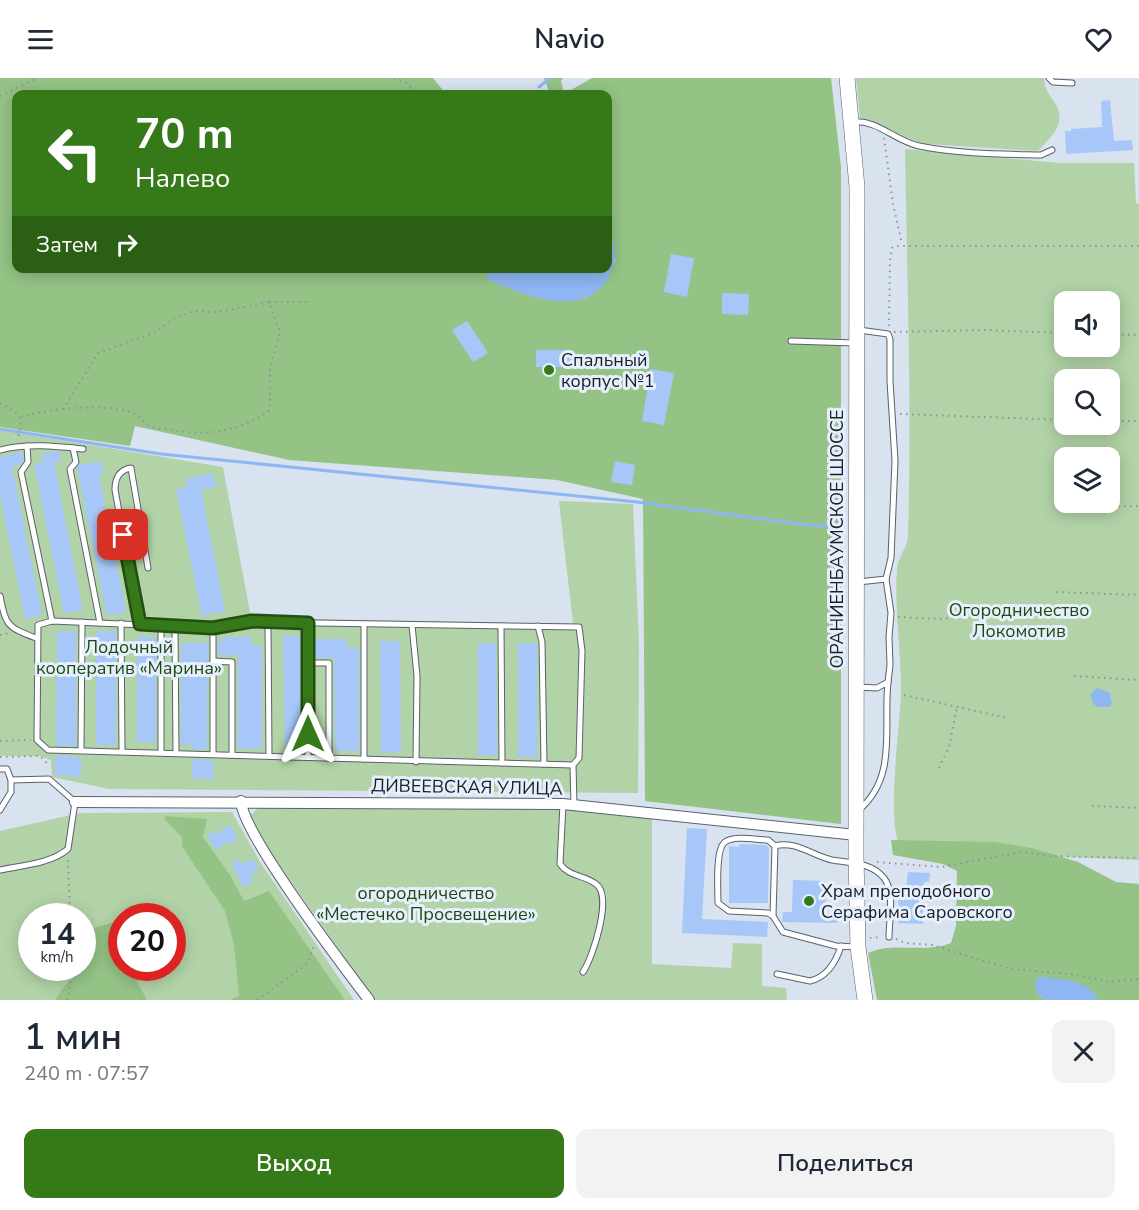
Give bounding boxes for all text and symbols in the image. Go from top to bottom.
text: Navio [534,21,605,58]
icon: menu [24,23,57,56]
icon: heart [1082,23,1115,56]
text: 70 m [135,106,234,163]
icon: left [36,114,114,192]
text: Налево [135,160,230,197]
icon: right [110,228,143,261]
text: Затем [36,230,98,260]
map controls [1054,291,1120,513]
button: sound [1054,291,1120,357]
place label: Спальный корпус №1 [561,348,655,393]
marker: Спальный корпус №1 [542,363,556,377]
button: search [1054,369,1120,435]
street label: ОРАНИЕНБАУМСКОЕ ШОССЕ [825,410,849,668]
button: layers [1054,447,1120,513]
pin [97,509,148,560]
icon: arrive [106,518,139,551]
park label: Огородничество Локомотив [949,598,1089,643]
park label: Лодочный кооператив «Марина» [36,635,222,680]
position arrow [276,702,340,766]
street label: ДИВЕЕВСКАЯ УЛИЦА [371,773,563,801]
place label: Храм преподобного Серафима Саровского [821,879,1013,924]
park label: огородничество «Местечко Просвещение» [316,881,536,926]
marker: Храм преподобного Серафима Саровского [802,894,816,908]
speed limit sign: 20 [108,903,186,981]
text: 14 [39,914,75,955]
text: km/h [40,947,74,967]
text: 1 мин [24,1013,122,1062]
button: close [1052,1020,1115,1083]
text: 240 m · 07:57 [24,1060,150,1087]
button: Выход [24,1129,564,1198]
button: Поделиться [576,1129,1115,1198]

